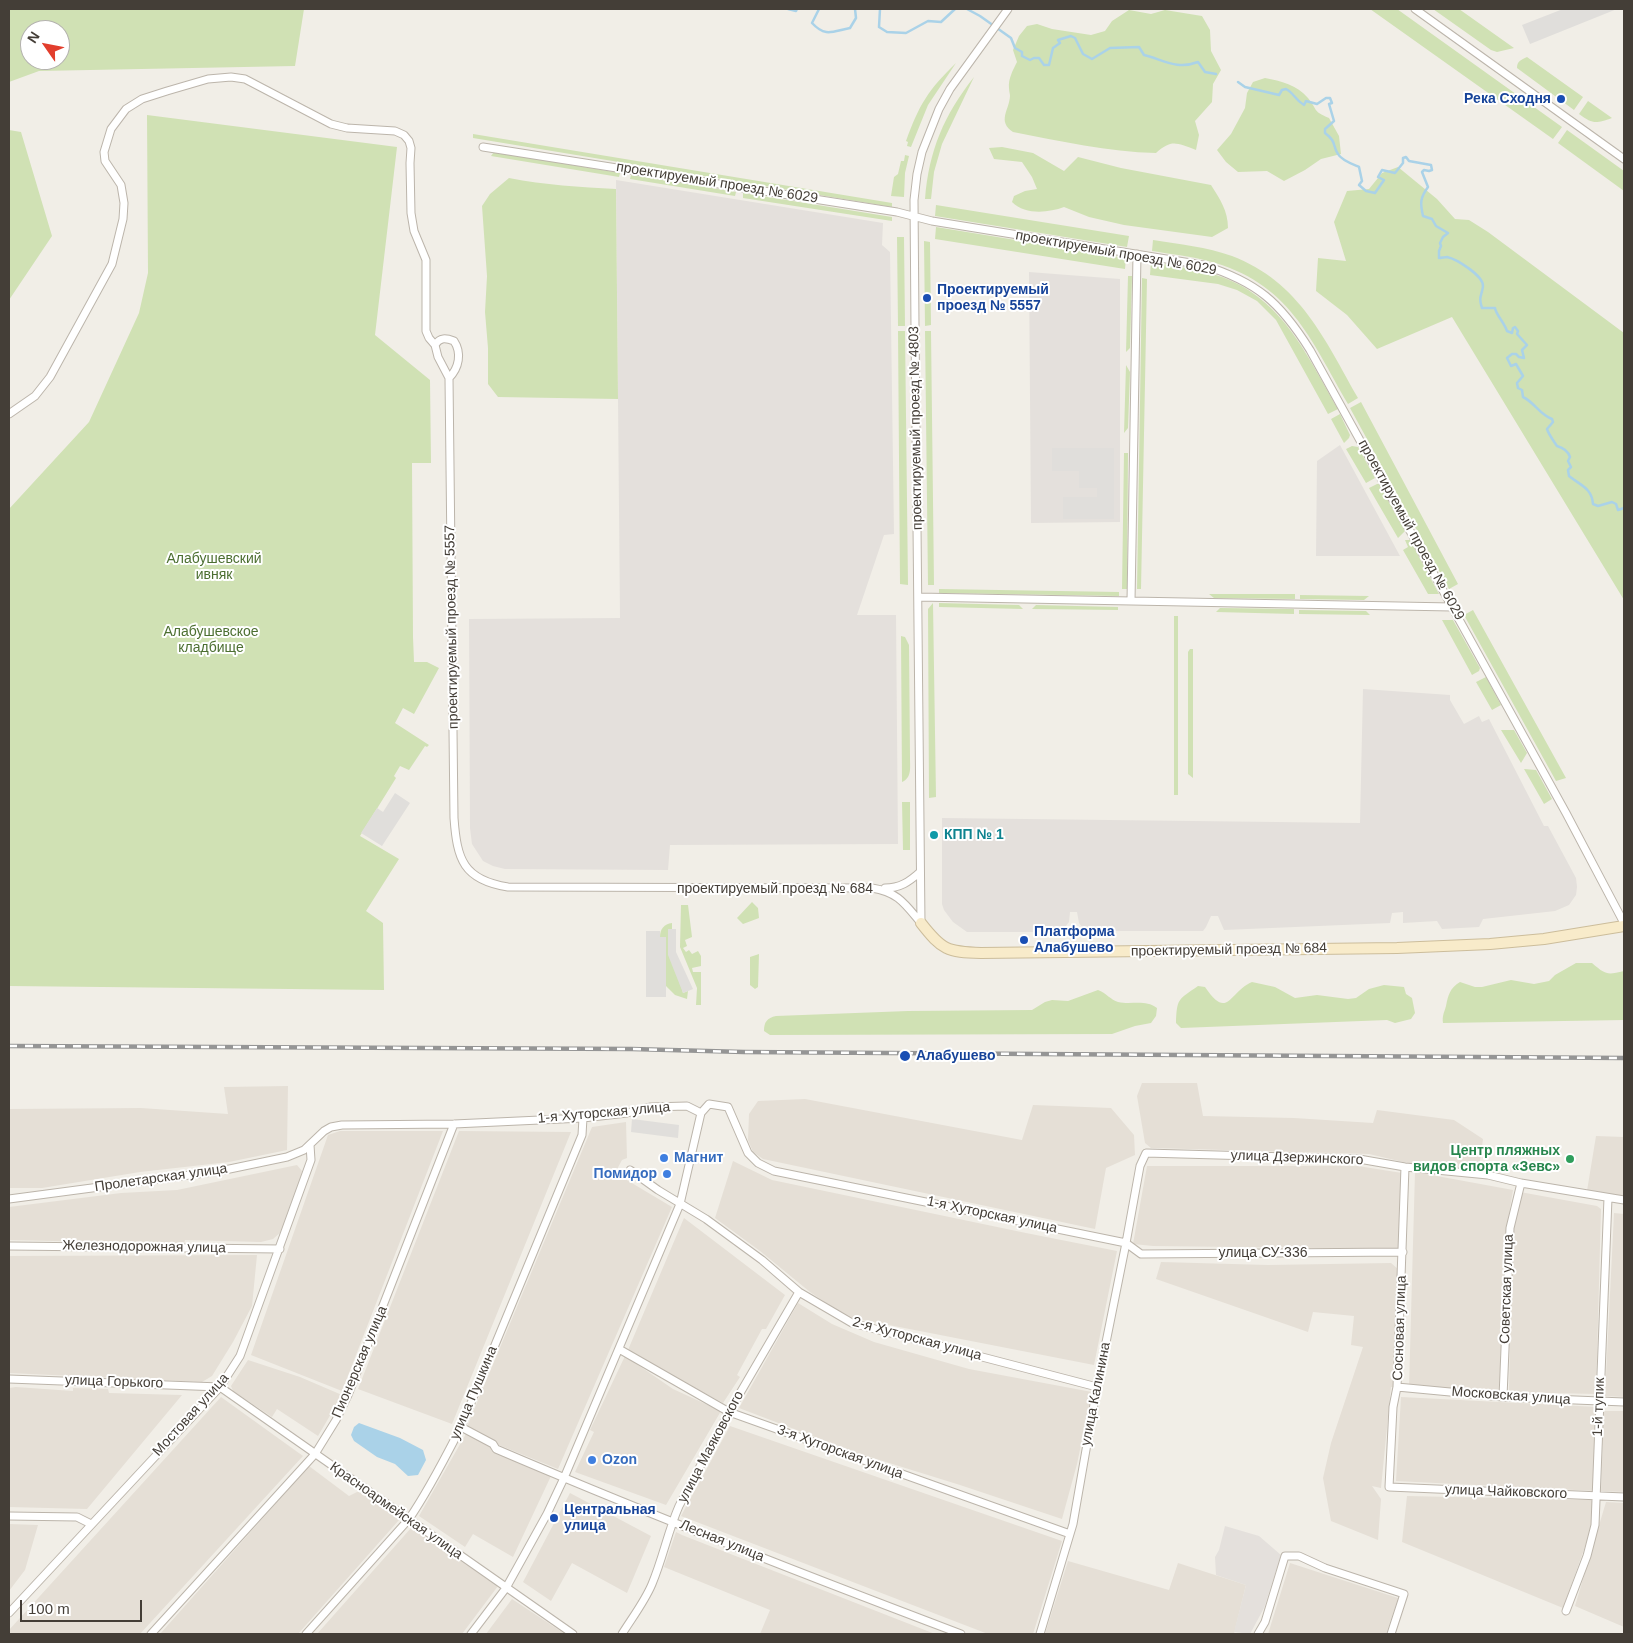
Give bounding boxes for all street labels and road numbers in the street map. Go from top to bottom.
street label: проектируемый проезд № 6029 [615,159,819,207]
street label: проектируемый проезд № 6029 [1014,227,1218,279]
street label: проектируемый проезд № 4803 [906,326,926,530]
street label: проектируемый проезд № 6029 [1354,437,1468,623]
street label: проектируемый проезд № 5557 [442,525,462,729]
street label: проектируемый проезд № 684 [677,881,873,897]
street label: проектируемый проезд № 684 [1131,940,1327,960]
street label: 1-я Хуторская улица [537,1099,671,1127]
street label: улица Дзержинского [1230,1147,1364,1169]
street label: Пролетарская улица [94,1160,228,1196]
street label: 1-я Хуторская улица [925,1193,1059,1237]
street label: Советская улица [1497,1234,1517,1344]
street label: Железнодорожная улица [62,1237,226,1257]
street label: улица СУ-336 [1219,1245,1307,1261]
street label: Сосновая улица [1390,1275,1410,1381]
street label: Пионерская улица [329,1303,391,1421]
street label: 2-я Хуторская улица [851,1314,983,1364]
street label: улица Калинина [1078,1341,1114,1447]
street label: улица Пушкина [447,1344,501,1442]
street label: Мостовая улица [149,1370,233,1460]
street label: улица Горького [64,1372,164,1392]
street label: 1-й тупик [1590,1377,1608,1437]
street label: Московская улица [1451,1383,1571,1409]
street label: улица Маяковского [674,1388,748,1506]
street label: 3-я Хуторская улица [775,1421,905,1483]
street label: Красноармейская улица [326,1459,466,1563]
street label: улица Чайковского [1445,1481,1567,1503]
street label: Лесная улица [677,1516,767,1566]

